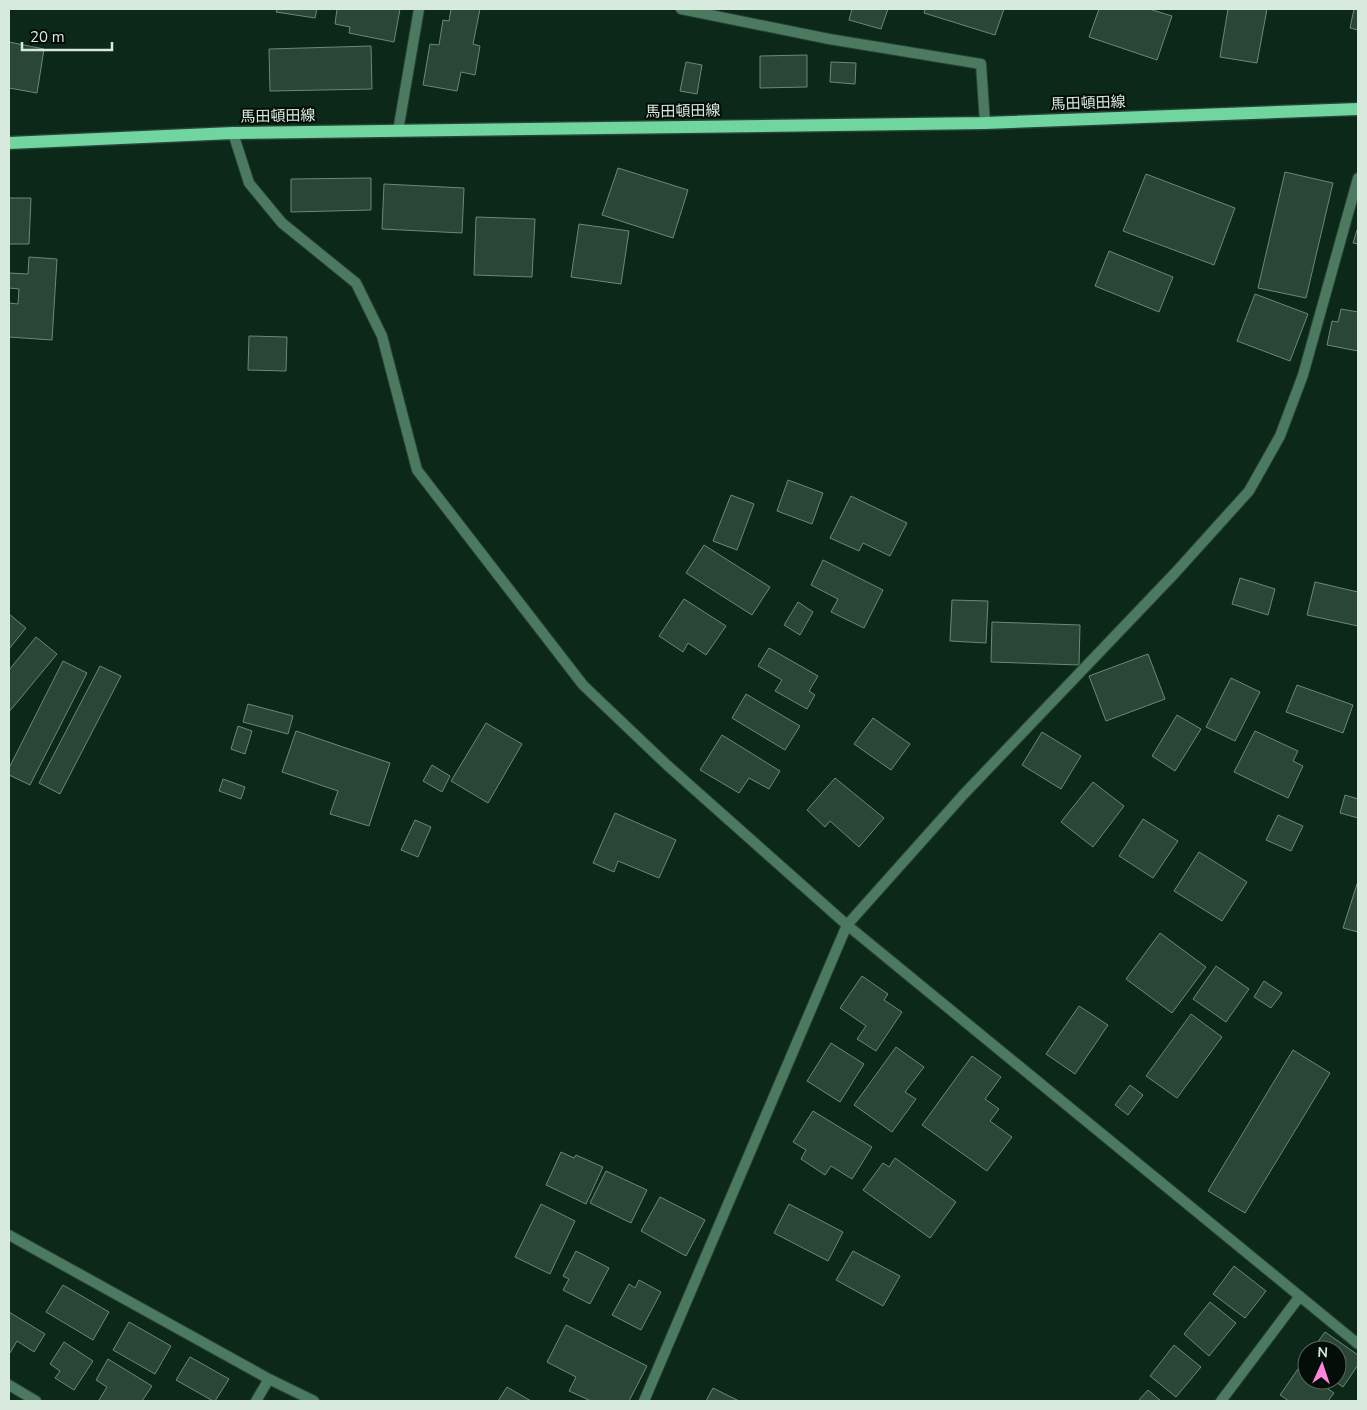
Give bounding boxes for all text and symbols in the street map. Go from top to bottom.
scale bar [22,20,112,52]
text: 20 m [30,27,65,47]
street label: 馬田頓田線 [1050,92,1126,114]
street label: 馬田頓田線 [645,100,721,122]
street label: 馬田頓田線 [240,105,316,127]
north arrow [1297,1340,1347,1390]
text: N [1317,1343,1328,1362]

